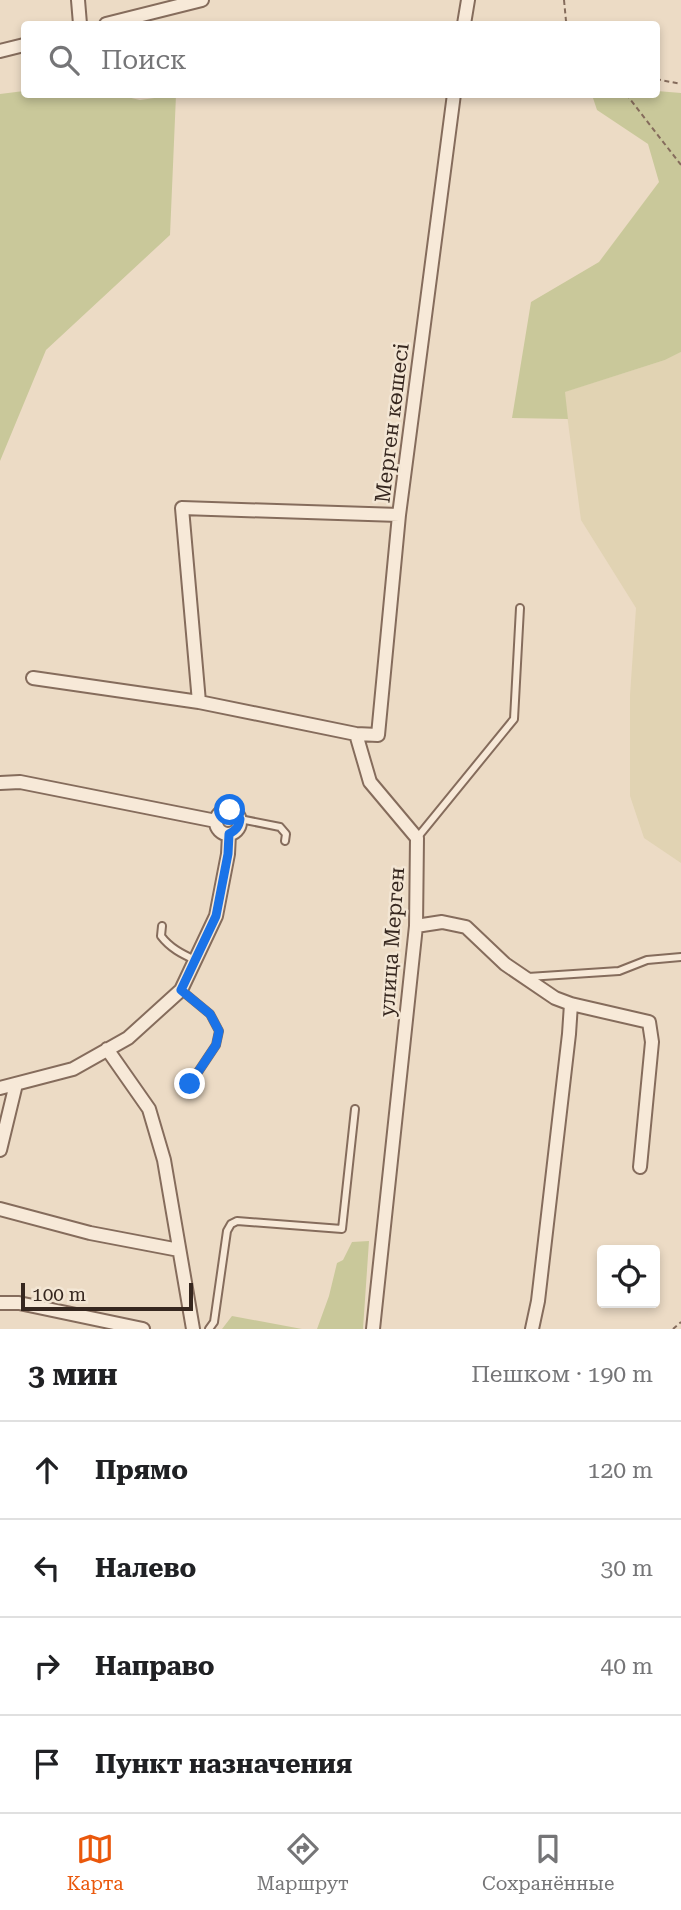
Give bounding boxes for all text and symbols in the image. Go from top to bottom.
search box [21,21,660,98]
icon: search [45,41,83,79]
text: Поиск [101,45,187,75]
street label: Мерген көшесі [370,341,414,504]
route start [214,794,245,825]
street label: улица Мерген [375,866,409,1018]
route end [174,1068,205,1099]
map controls [597,1245,660,1308]
button: locate [597,1245,660,1308]
scale bar [21,1280,192,1312]
text: 100 m [32,1283,86,1306]
text: 3 мин [28,1357,118,1392]
text: Пешком · 190 m [471,1361,653,1388]
icon: ahead [28,1451,66,1489]
text: Прямо [95,1455,188,1485]
text: 120 m [588,1457,653,1484]
icon: left [28,1549,66,1587]
text: Налево [95,1553,196,1583]
text: 30 m [600,1555,653,1582]
icon: right [28,1647,66,1685]
text: Направо [95,1651,215,1681]
text: 40 m [600,1653,653,1680]
icon: arrive [28,1745,66,1783]
text: Пункт назначения [95,1749,352,1779]
tab: Карта [67,1830,124,1895]
tab: Маршрут [257,1830,349,1895]
tab: Сохранённые [482,1830,614,1895]

